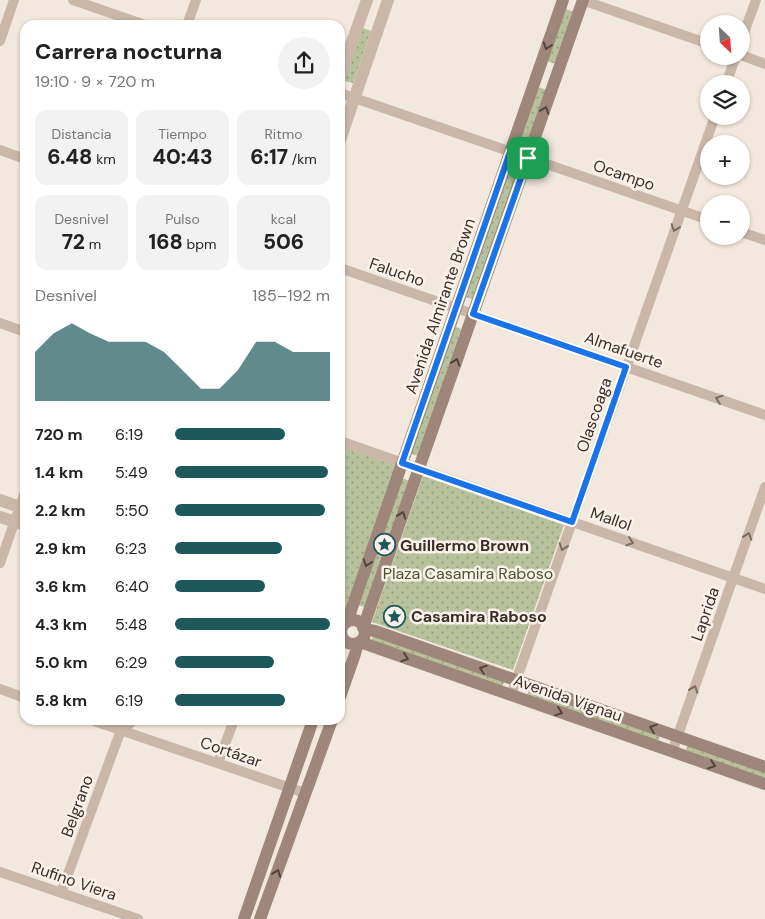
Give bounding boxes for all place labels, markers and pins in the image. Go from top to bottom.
pin [507,137,549,179]
place icon: Guillermo Brown [372,533,396,557]
place label: Guillermo Brown [400,535,529,556]
place icon: Casamira Raboso [383,604,407,628]
place label: Casamira Raboso [411,606,547,627]

